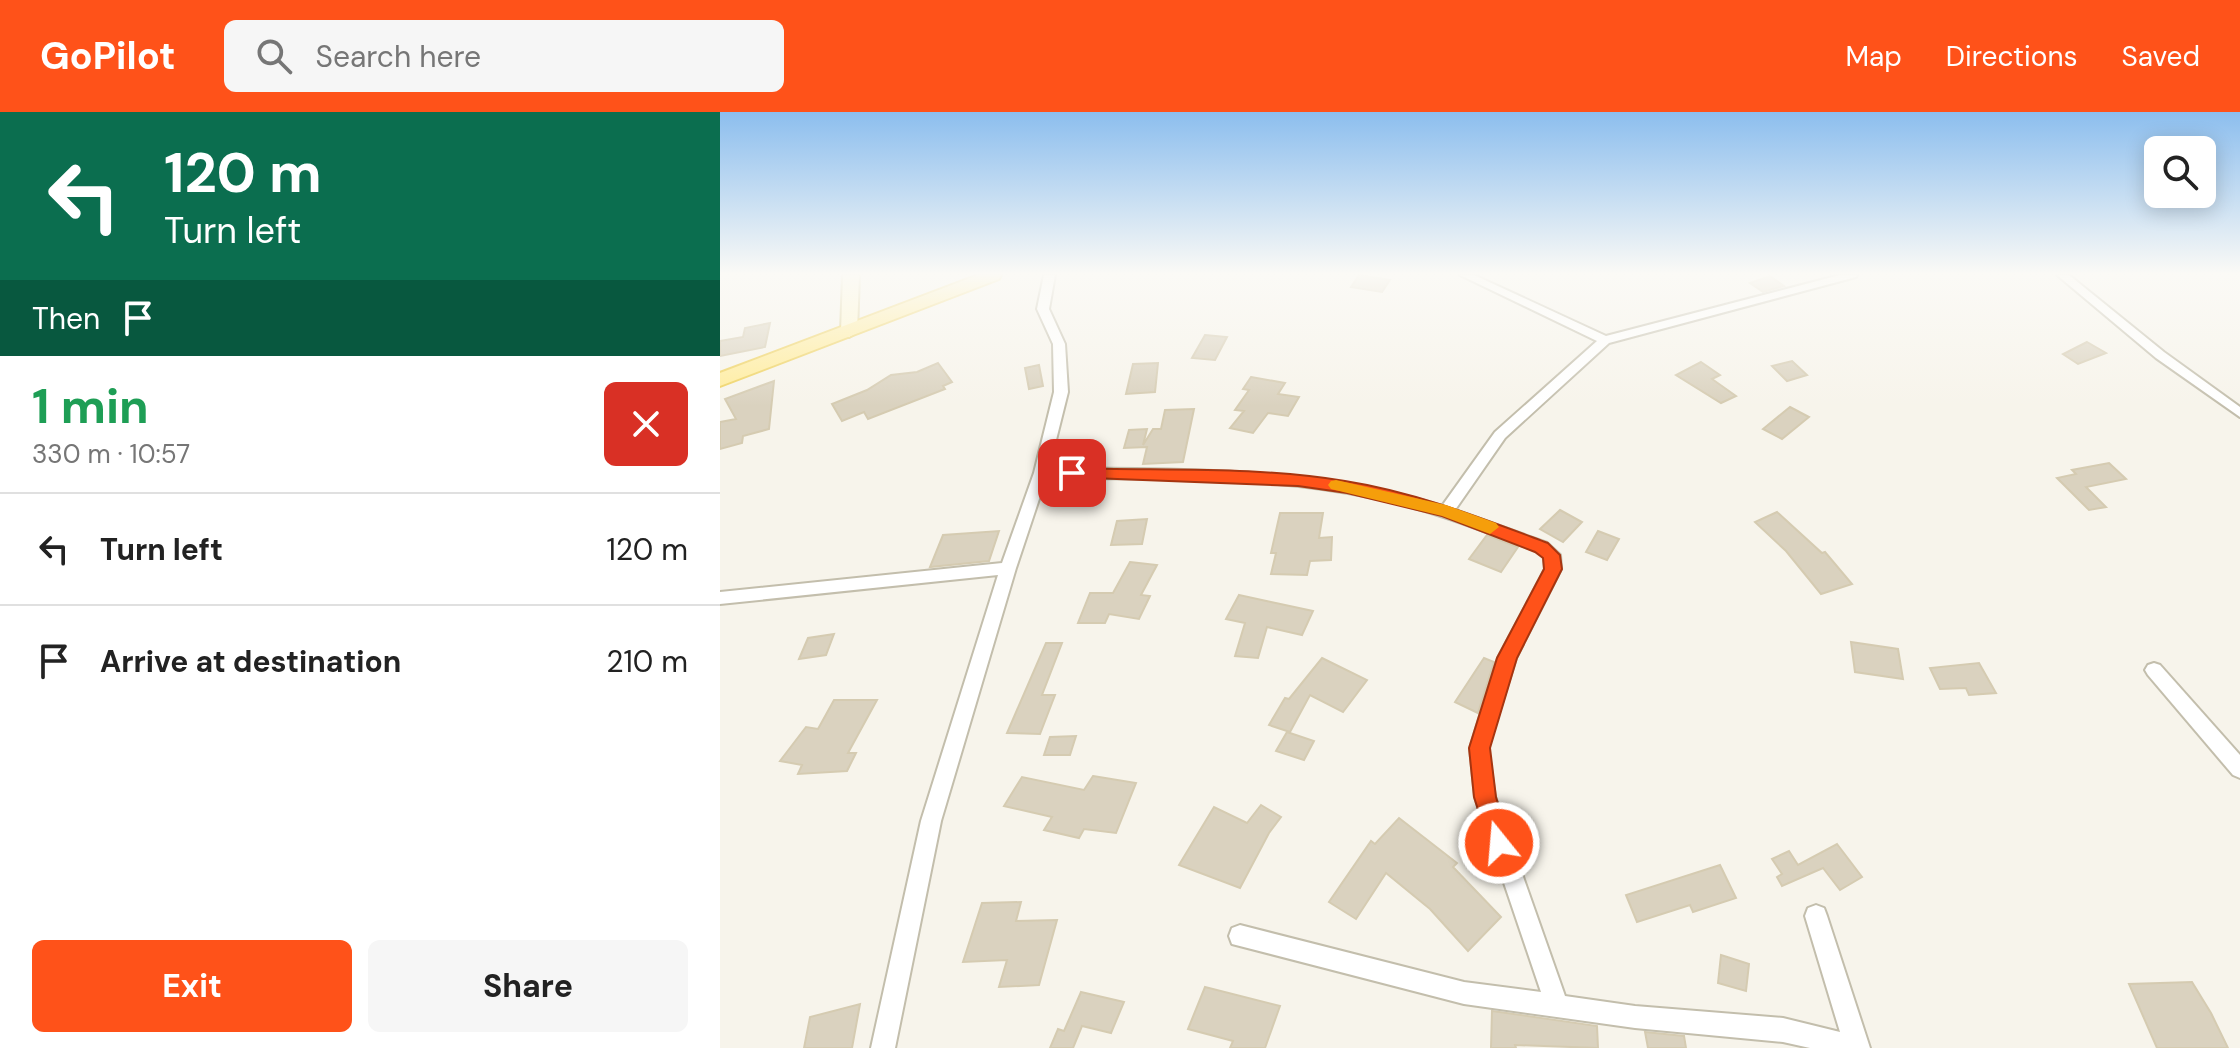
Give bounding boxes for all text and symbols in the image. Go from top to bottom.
search box [224,20,784,92]
text: GoPilot [40,31,176,81]
icon: search [252,34,296,78]
text: Search here [316,37,481,76]
text: Map [1845,38,1902,75]
text: Directions [1946,38,2078,75]
text: Saved [2122,38,2200,75]
text: 120 m [164,136,322,209]
map controls [2144,136,2216,208]
button: search [2144,136,2216,208]
icon: left [32,144,136,248]
text: Turn left [164,207,301,254]
icon: arrive [116,296,160,340]
text: Then [32,299,100,338]
text: 1 min [32,375,149,438]
button: close [604,382,688,466]
text: 330 m · 10:57 [32,437,190,471]
pin [1038,439,1106,507]
icon: arrive [1050,451,1094,495]
icon: left [32,527,76,571]
text: Turn left [100,530,223,569]
text: 120 m [606,530,688,569]
icon: arrive [32,639,76,683]
text: Arrive at destination [100,642,401,681]
text: 210 m [606,642,688,681]
position arrow [1457,801,1541,885]
button: Exit [32,940,352,1032]
button: Share [368,940,688,1032]

